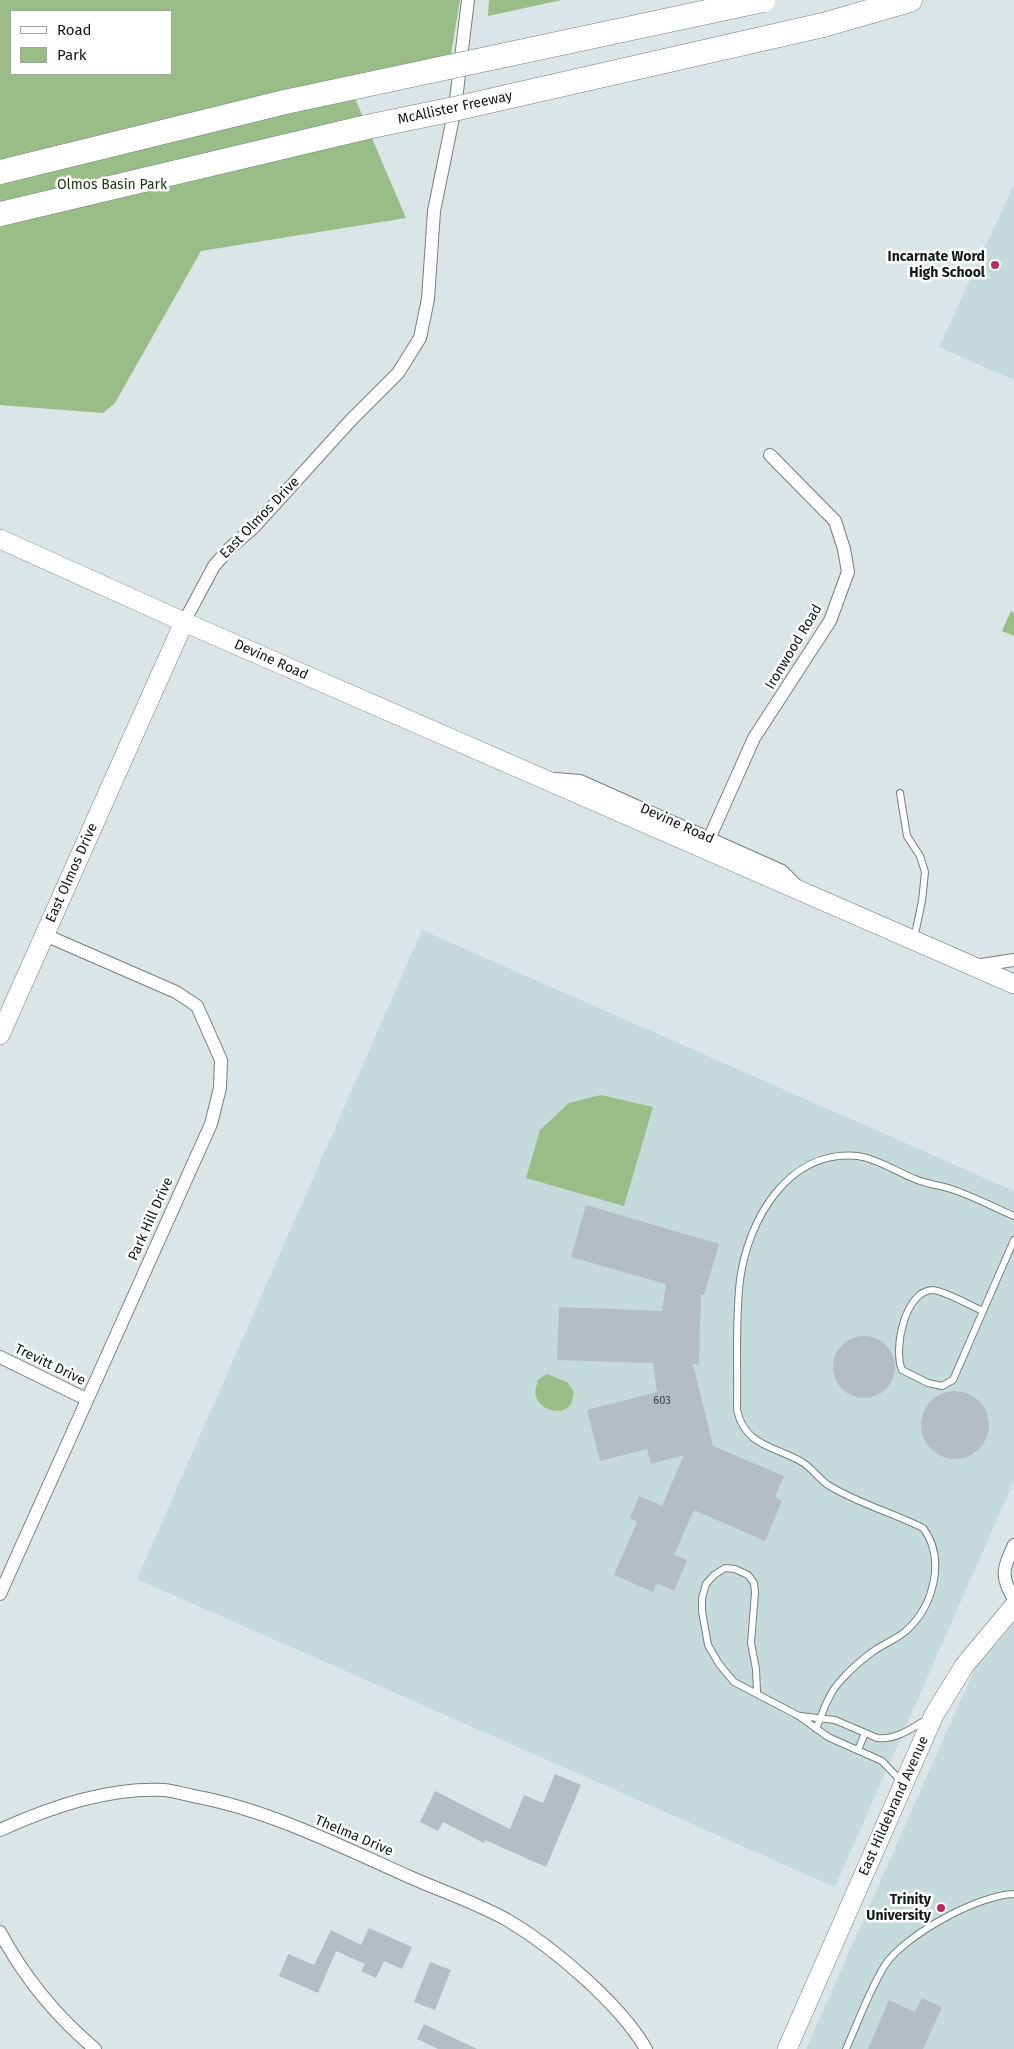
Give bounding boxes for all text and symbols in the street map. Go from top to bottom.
legend [10,10,172,75]
text: Road [57,21,92,39]
text: Park [57,46,87,64]
street label: McAllister Freeway [396,88,514,128]
park label: Olmos Basin Park [57,177,167,193]
place label: Incarnate Word High School [888,249,985,282]
marker: Incarnate Word High School [989,259,1001,271]
street label: East Olmos Drive [217,474,303,562]
street label: Ironwood Road [762,601,826,693]
street label: Devine Road [231,636,311,684]
street label: Devine Road [637,800,717,848]
street label: East Olmos Drive [43,821,101,925]
street label: Park Hill Drive [125,1175,177,1263]
street label: Trevitt Drive [12,1341,88,1389]
house number: 603 [653,1394,671,1408]
street label: East Hildebrand Avenue [856,1734,932,1878]
street label: Thelma Drive [312,1812,396,1860]
place label: Trinity University [866,1892,931,1924]
marker: Trinity University [935,1902,947,1914]

